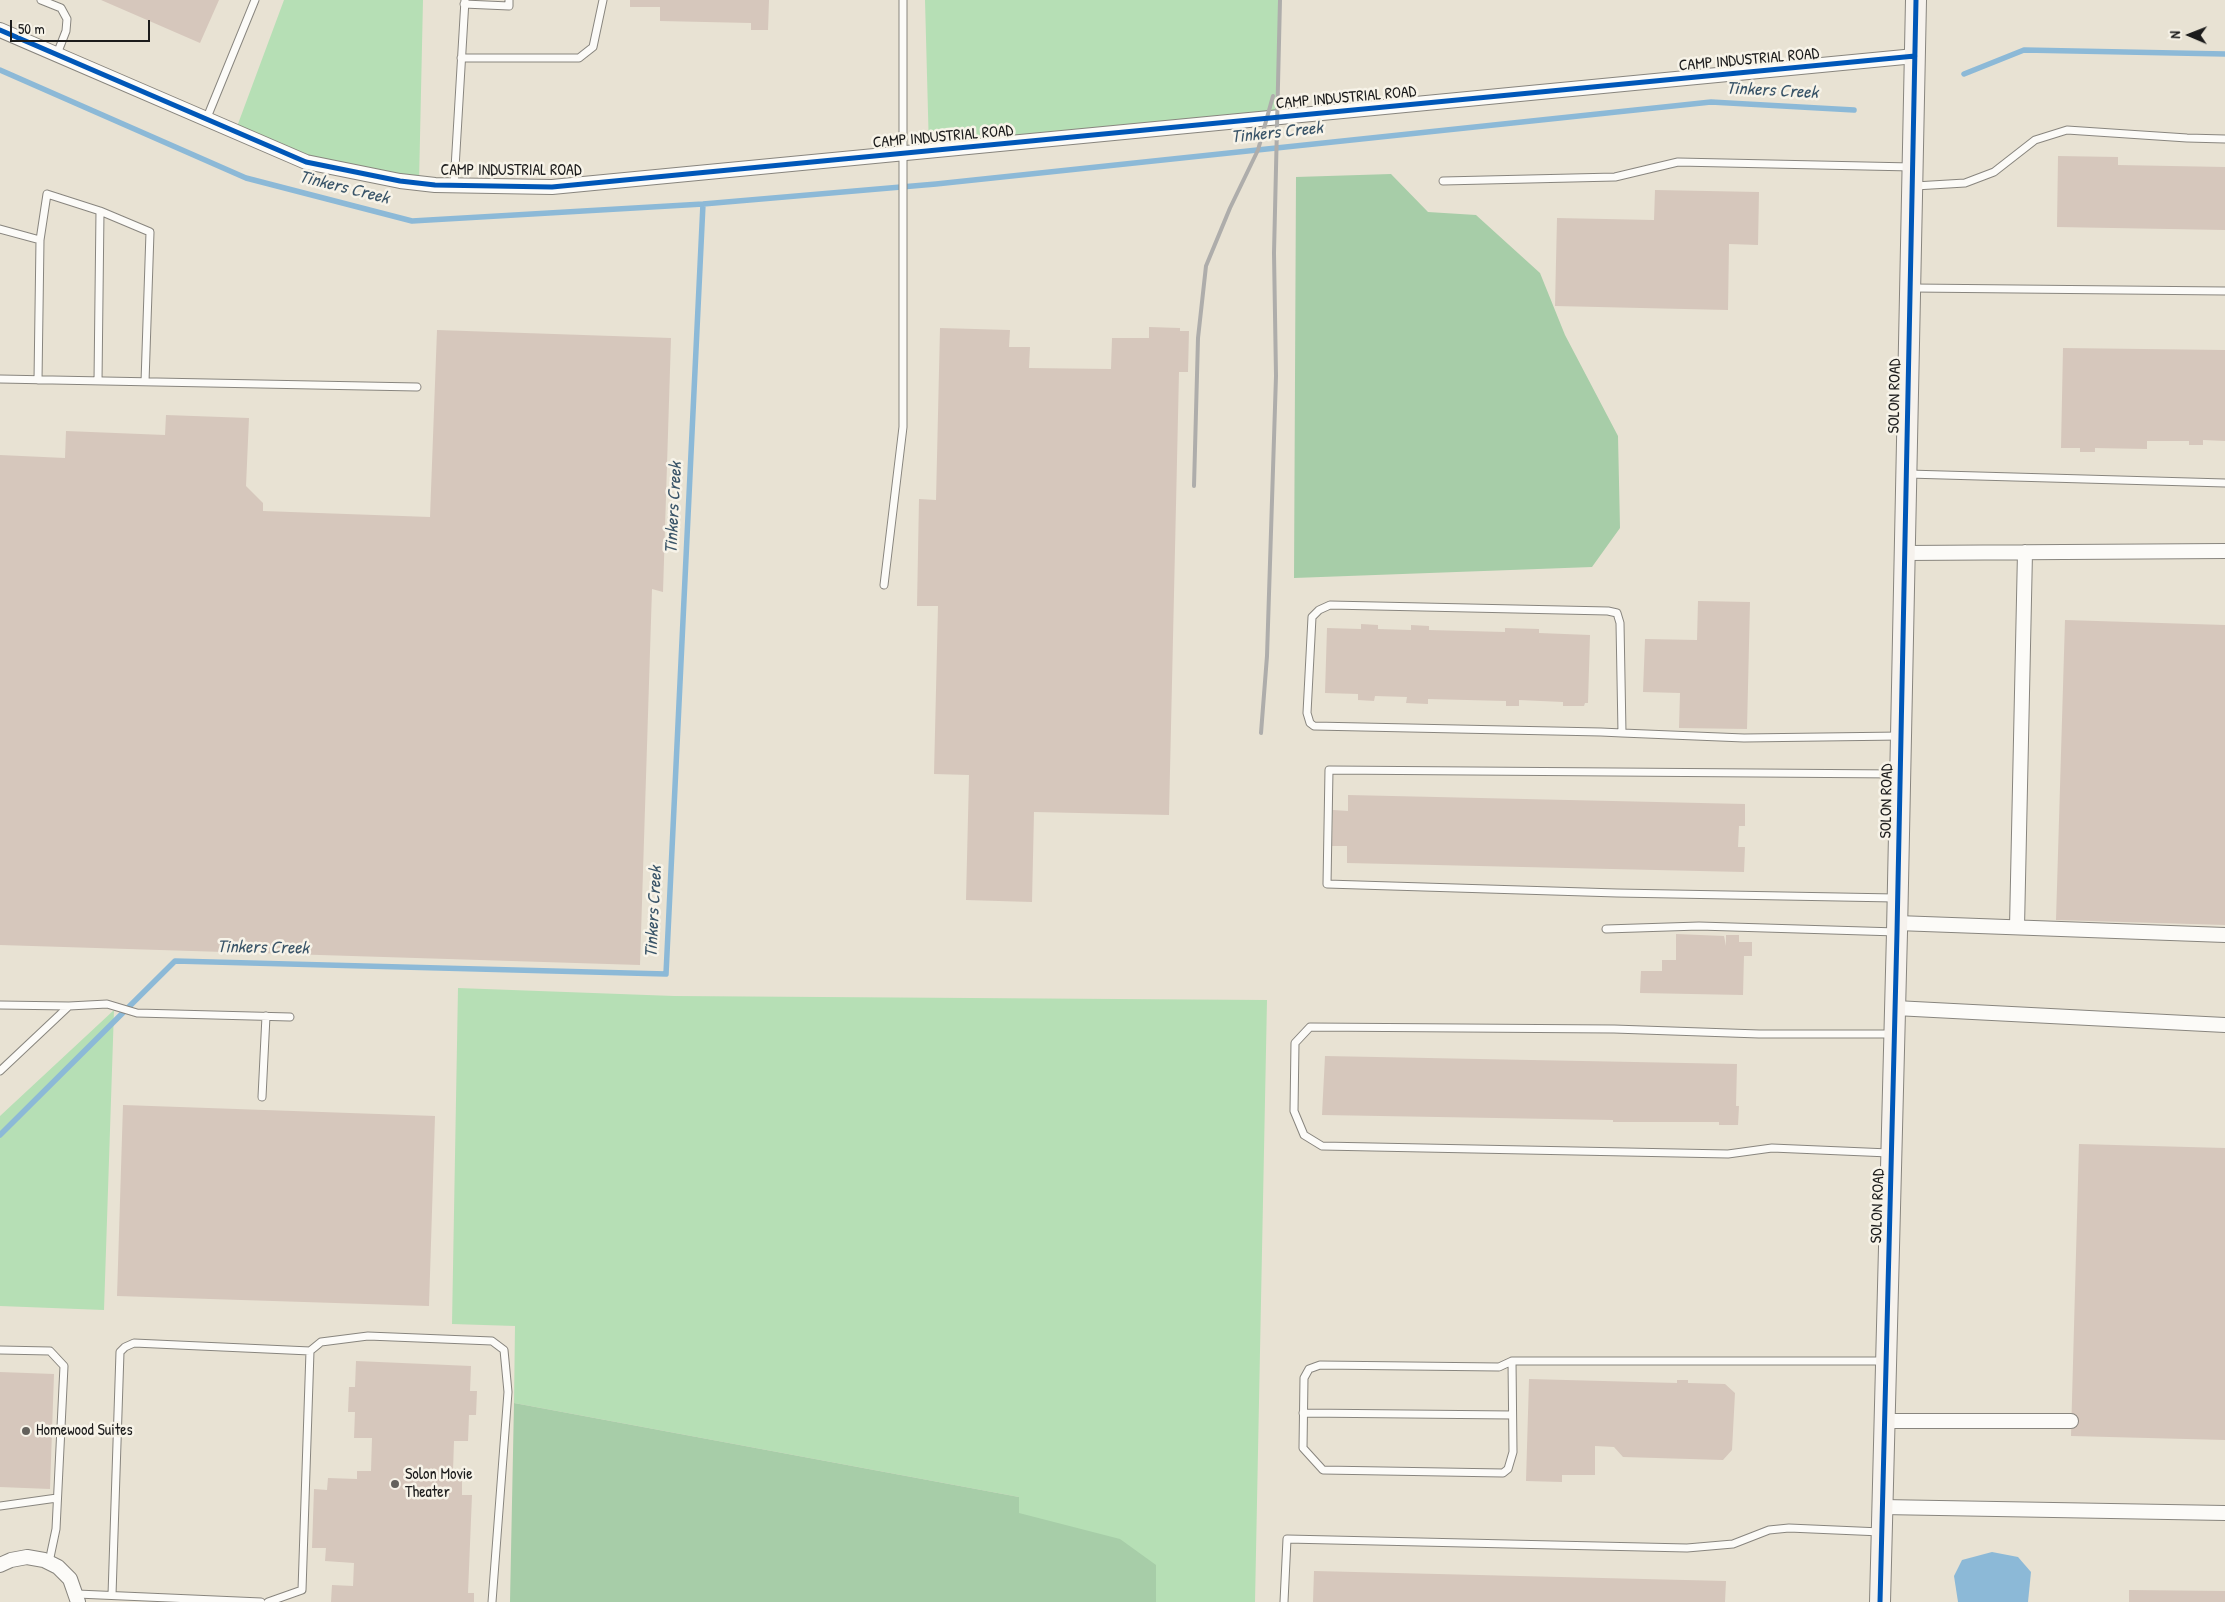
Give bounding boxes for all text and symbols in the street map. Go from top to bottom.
scale bar [12,10,152,42]
north arrow [2165,10,2215,60]
text: 50 m [18,18,45,39]
text: N [2165,31,2184,39]
street label: CAMP INDUSTRIAL ROAD [1678,44,1820,76]
water label: Tinkers Creek [1726,78,1818,104]
street label: CAMP INDUSTRIAL ROAD [1275,82,1417,114]
water label: Tinkers Creek [1230,117,1324,149]
street label: CAMP INDUSTRIAL ROAD [872,121,1014,153]
street label: CAMP INDUSTRIAL ROAD [440,161,582,181]
water label: Tinkers Creek [297,166,391,210]
street label: SOLON ROAD [1885,358,1905,434]
water label: Tinkers Creek [661,462,687,554]
street label: SOLON ROAD [1877,763,1897,839]
water label: Tinkers Creek [641,866,667,958]
water label: Tinkers Creek [217,936,309,960]
street label: SOLON ROAD [1867,1168,1889,1244]
place label: Homewood Suites [36,1421,133,1441]
marker: Homewood Suites [20,1425,32,1437]
place label: Solon Movie Theater [405,1465,473,1503]
marker: Solon Movie Theater [389,1478,401,1490]

